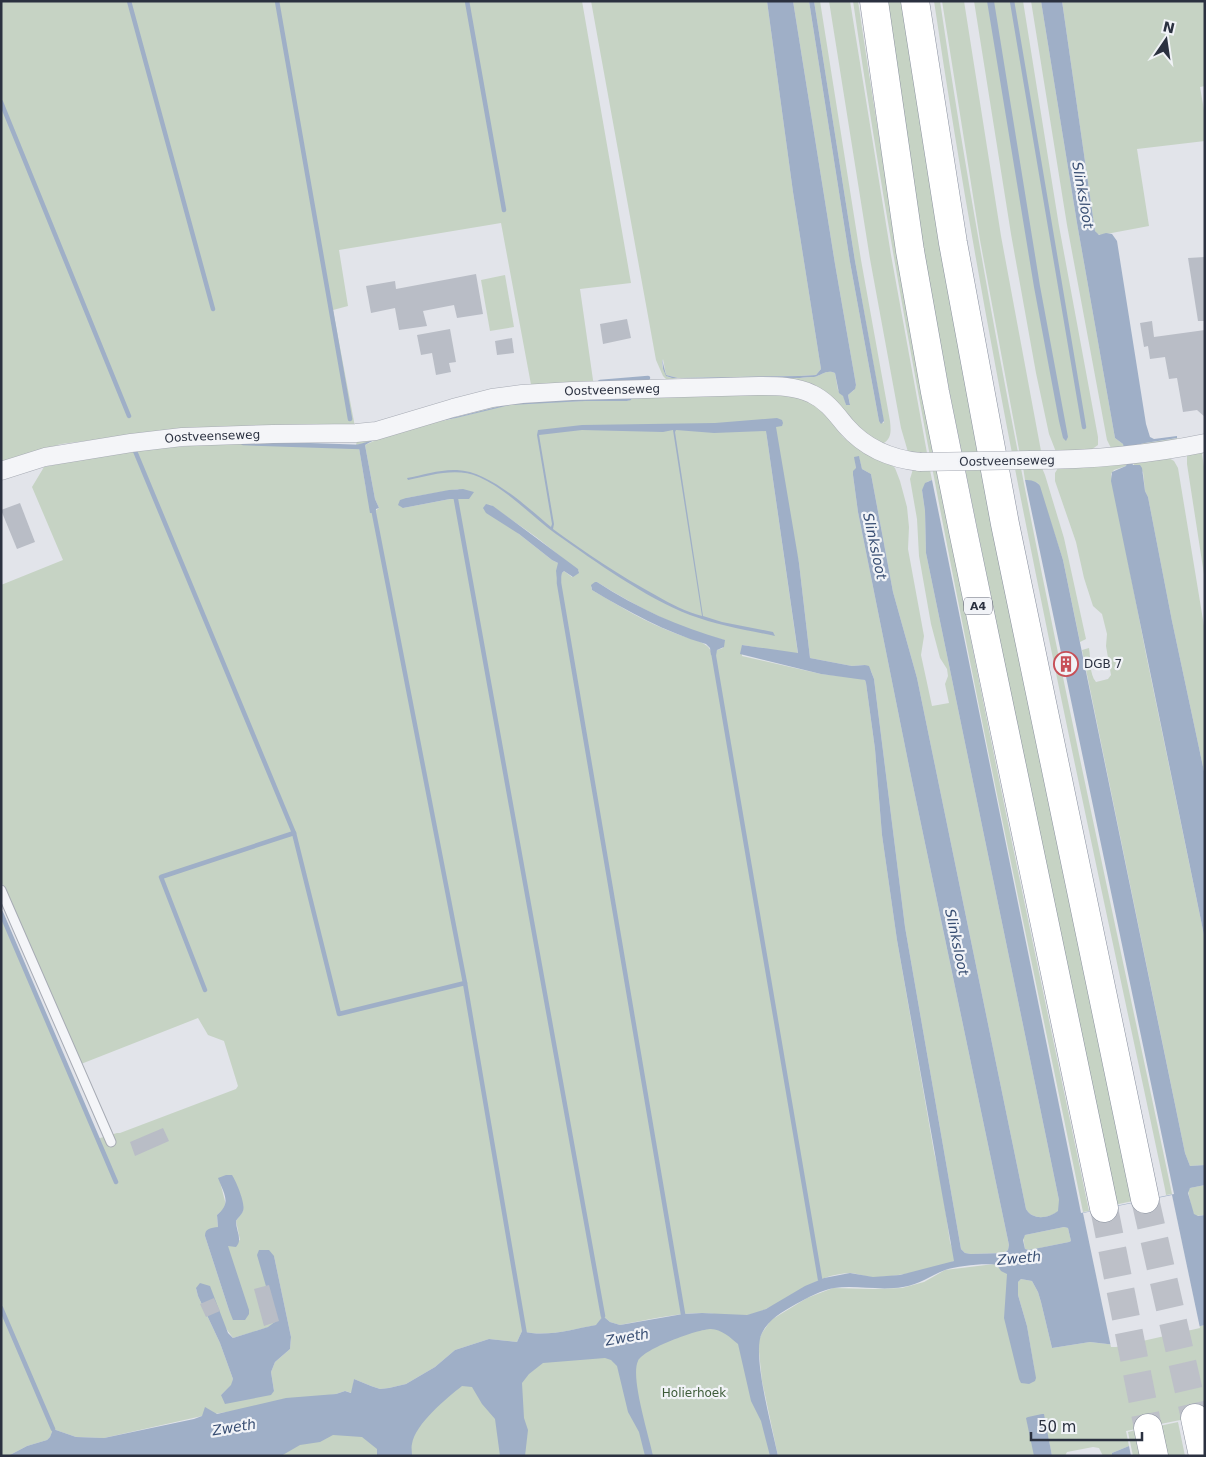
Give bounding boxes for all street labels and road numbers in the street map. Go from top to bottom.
street label: Oostveenseweg [564,382,660,398]
street label: Oostveenseweg [164,427,260,446]
street label: Oostveenseweg [959,453,1055,469]
road number: A4 [964,598,992,614]

